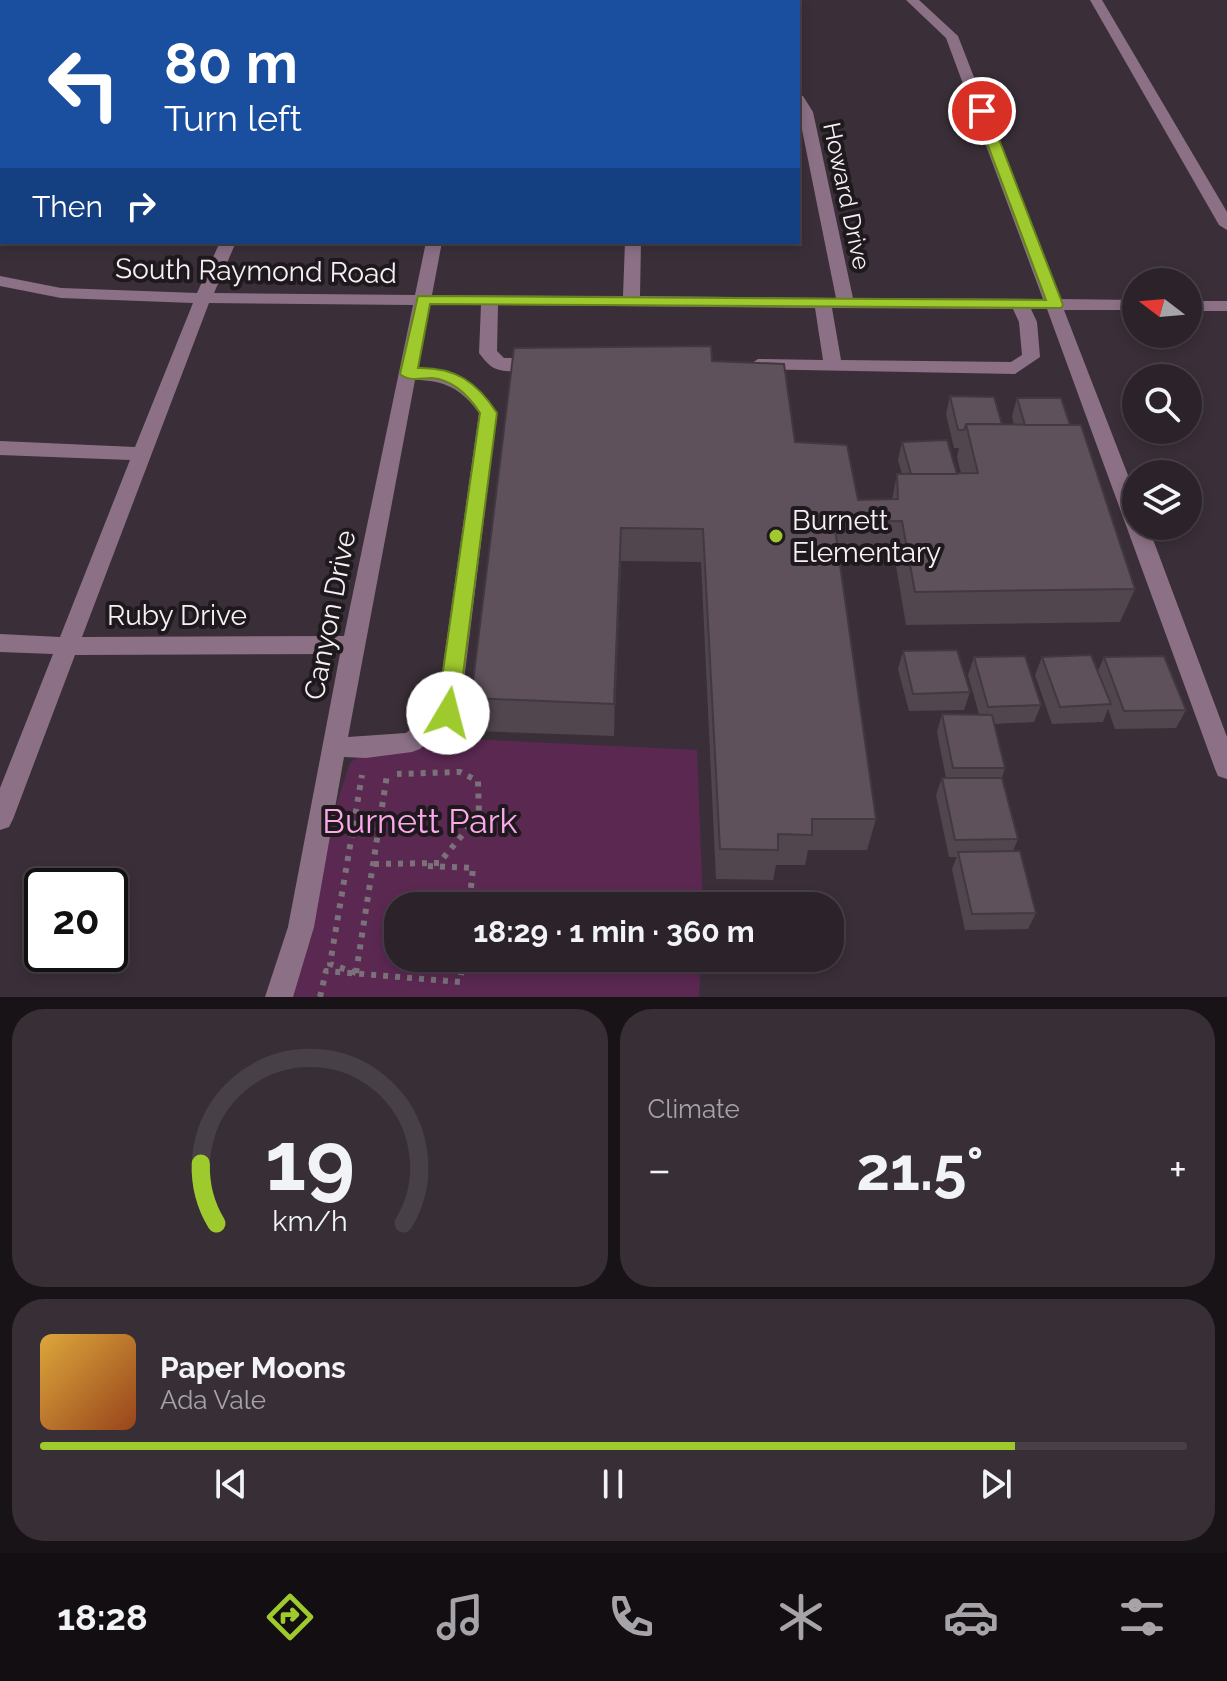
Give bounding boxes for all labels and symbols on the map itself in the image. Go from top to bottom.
pin [948,77,1016,145]
street label: Howard Drive [817,120,877,272]
street label: South Raymond Road [115,252,397,290]
north arrow [1122,268,1202,348]
place label: Burnett Elementary [792,504,941,569]
street label: Canyon Drive [297,527,363,703]
marker: Burnett Elementary [767,527,785,545]
street label: Ruby Drive [107,599,247,632]
position arrow [406,671,490,755]
park label: Burnett Park [322,801,518,841]
speed limit sign: 20 [24,868,128,972]

